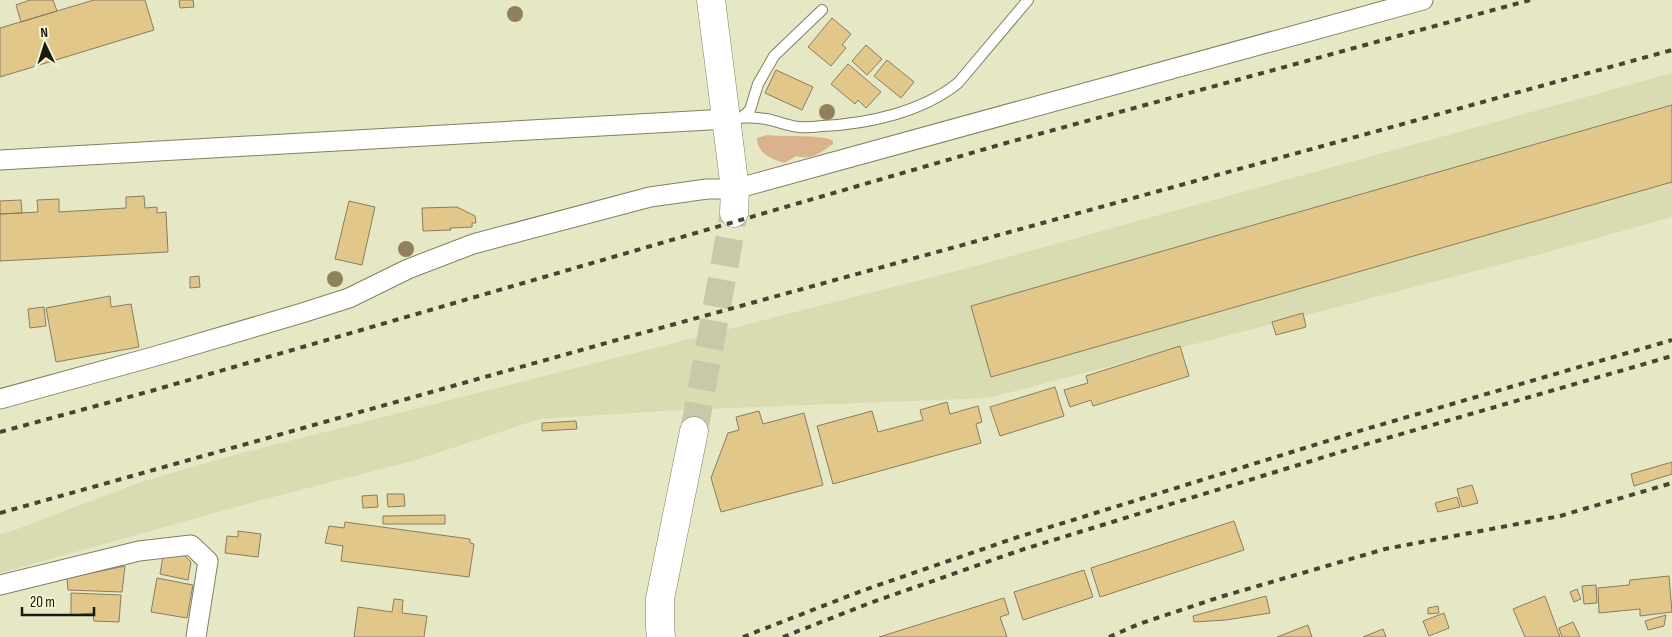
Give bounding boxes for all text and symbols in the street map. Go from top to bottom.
north arrow [20,20,70,70]
text: N [40,24,48,41]
scale bar [22,584,95,616]
text: 20 m [30,593,55,612]

